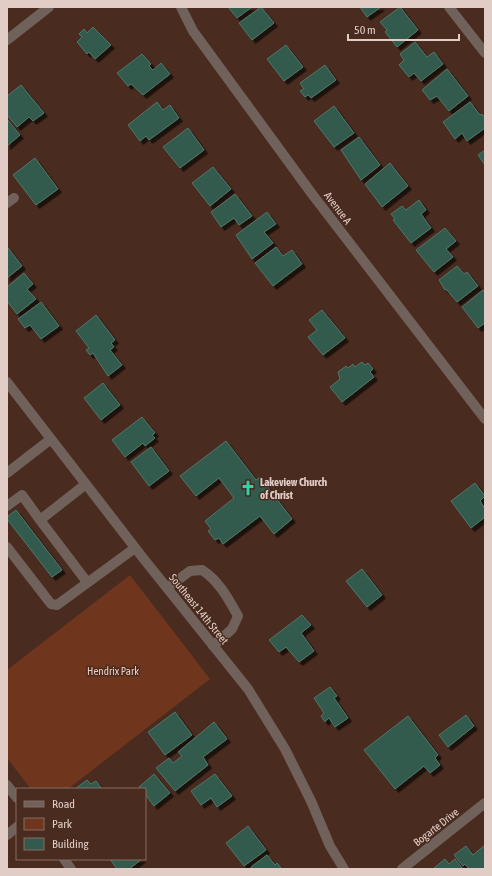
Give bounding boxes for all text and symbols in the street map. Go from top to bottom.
scale bar [348,16,459,42]
text: 50 m [354,23,376,37]
street label: Avenue A [322,189,354,227]
place label: Lakeview Church of Christ [260,476,327,501]
church icon: Lakeview Church of Christ [239,479,257,497]
street label: Southeast 14th Street [167,572,231,646]
park label: Hendrix Park [87,665,139,677]
legend [16,788,146,860]
text: Road [52,797,75,811]
street label: Bogarte Drive [411,806,461,848]
text: Park [52,817,73,831]
text: Building [52,837,90,851]

